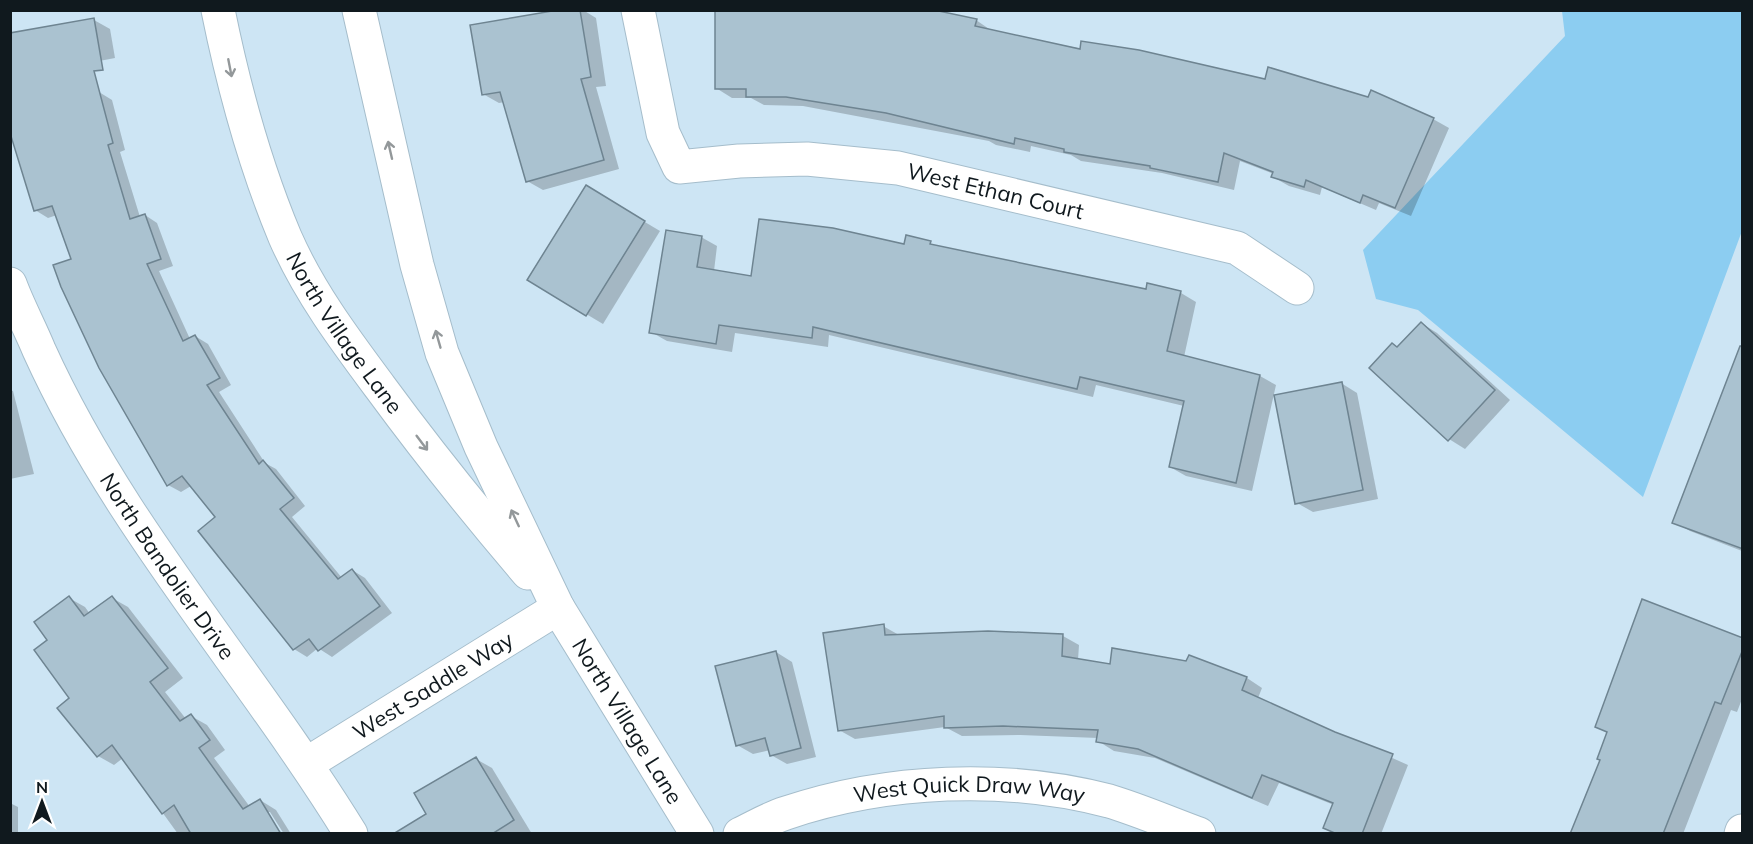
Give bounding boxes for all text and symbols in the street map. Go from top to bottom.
one-way arrow [225,58,236,77]
one-way arrow [383,140,395,159]
street label: West Ethan Court [904,157,1087,225]
street label: North Village Lane [280,247,409,419]
one-way arrow [432,330,443,349]
one-way arrow [415,435,428,451]
street label: North Bandolier Drive [94,468,241,665]
one-way arrow [508,509,520,527]
street label: West Saddle Way [348,625,519,746]
street label: North Village Lane [566,633,689,809]
street label: West Quick Draw Way [851,770,1088,809]
north arrow [12,772,72,832]
text: N [36,777,48,797]

